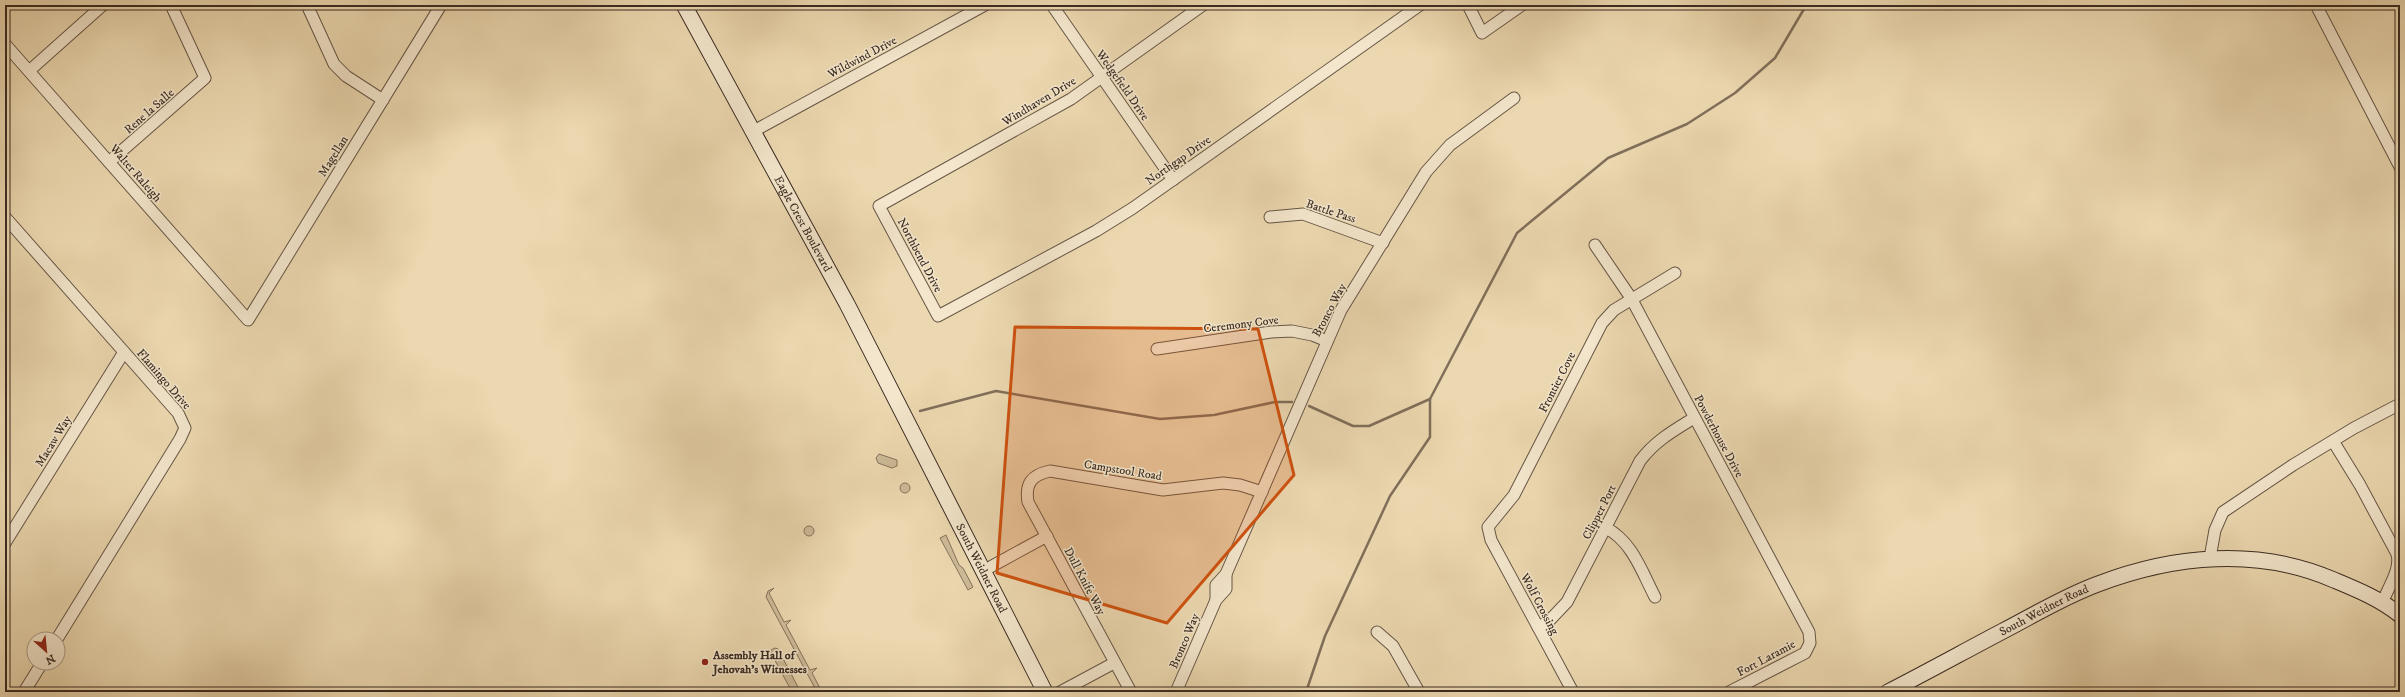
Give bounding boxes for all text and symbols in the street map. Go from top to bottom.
street label: Wildwind Drive [824,33,899,82]
street label: Wedgefield Drive [1092,46,1152,124]
street label: Windhaven Drive [999,74,1079,130]
street label: Rene la Salle [121,86,177,137]
street label: Magellan [315,132,352,180]
street label: Northgap Drive [1143,132,1214,188]
street label: Walter Raleigh [106,141,165,206]
street label: Eagle Crest Boulevard [771,173,835,274]
street label: Battle Pass [1304,196,1358,227]
street label: Northbend Drive [894,215,945,295]
street label: Bronco Way [1309,281,1350,340]
street label: Ceremony Cove [1203,312,1280,337]
street label: Flamingo Drive [133,346,194,413]
street label: Frontier Cove [1536,349,1579,415]
street label: Powderhouse Drive [1690,392,1747,480]
street label: Macaw Way [32,413,75,470]
street label: Campstool Road [1083,457,1163,484]
street label: Clipper Port [1579,482,1620,542]
street label: South Weidner Road [952,521,1010,615]
street label: Dull Knife Way [1060,545,1109,618]
street label: Wolf Crossing [1517,570,1562,638]
street label: South Weidner Road [1997,582,2091,640]
street label: Bronco Way [1166,611,1203,671]
north arrow [26,631,66,671]
street label: Fort Laramie [1734,637,1798,680]
place label: Assembly Hall of Jehovah's Witnesses [711,648,807,677]
text: N [43,651,57,667]
marker: Assembly Hall of Jehovah's Witnesses [700,657,710,667]

